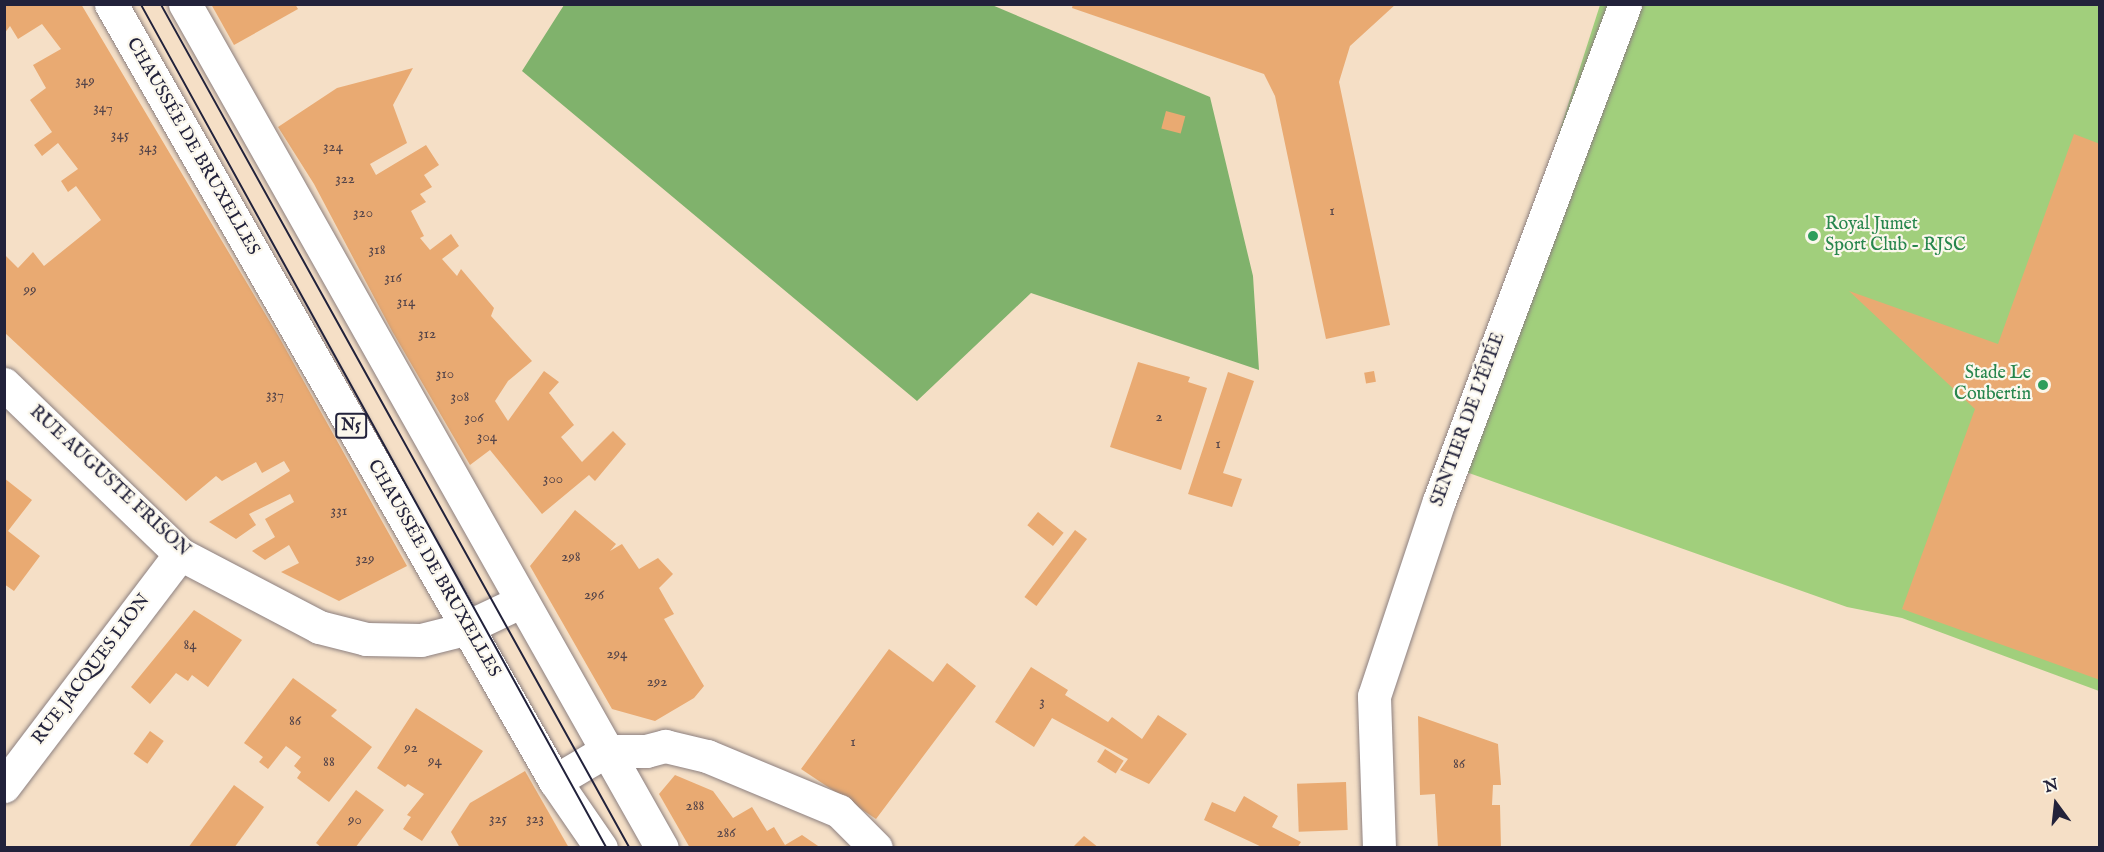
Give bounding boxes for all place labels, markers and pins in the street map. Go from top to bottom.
place label: Royal Jumet Sport Club - RJSC [1825,215,1966,258]
marker: Royal Jumet Sport Club - RJSC [1806,229,1820,243]
place label: Stade Le Coubertin [1954,364,2031,406]
marker: Stade Le Coubertin [2036,378,2050,392]

